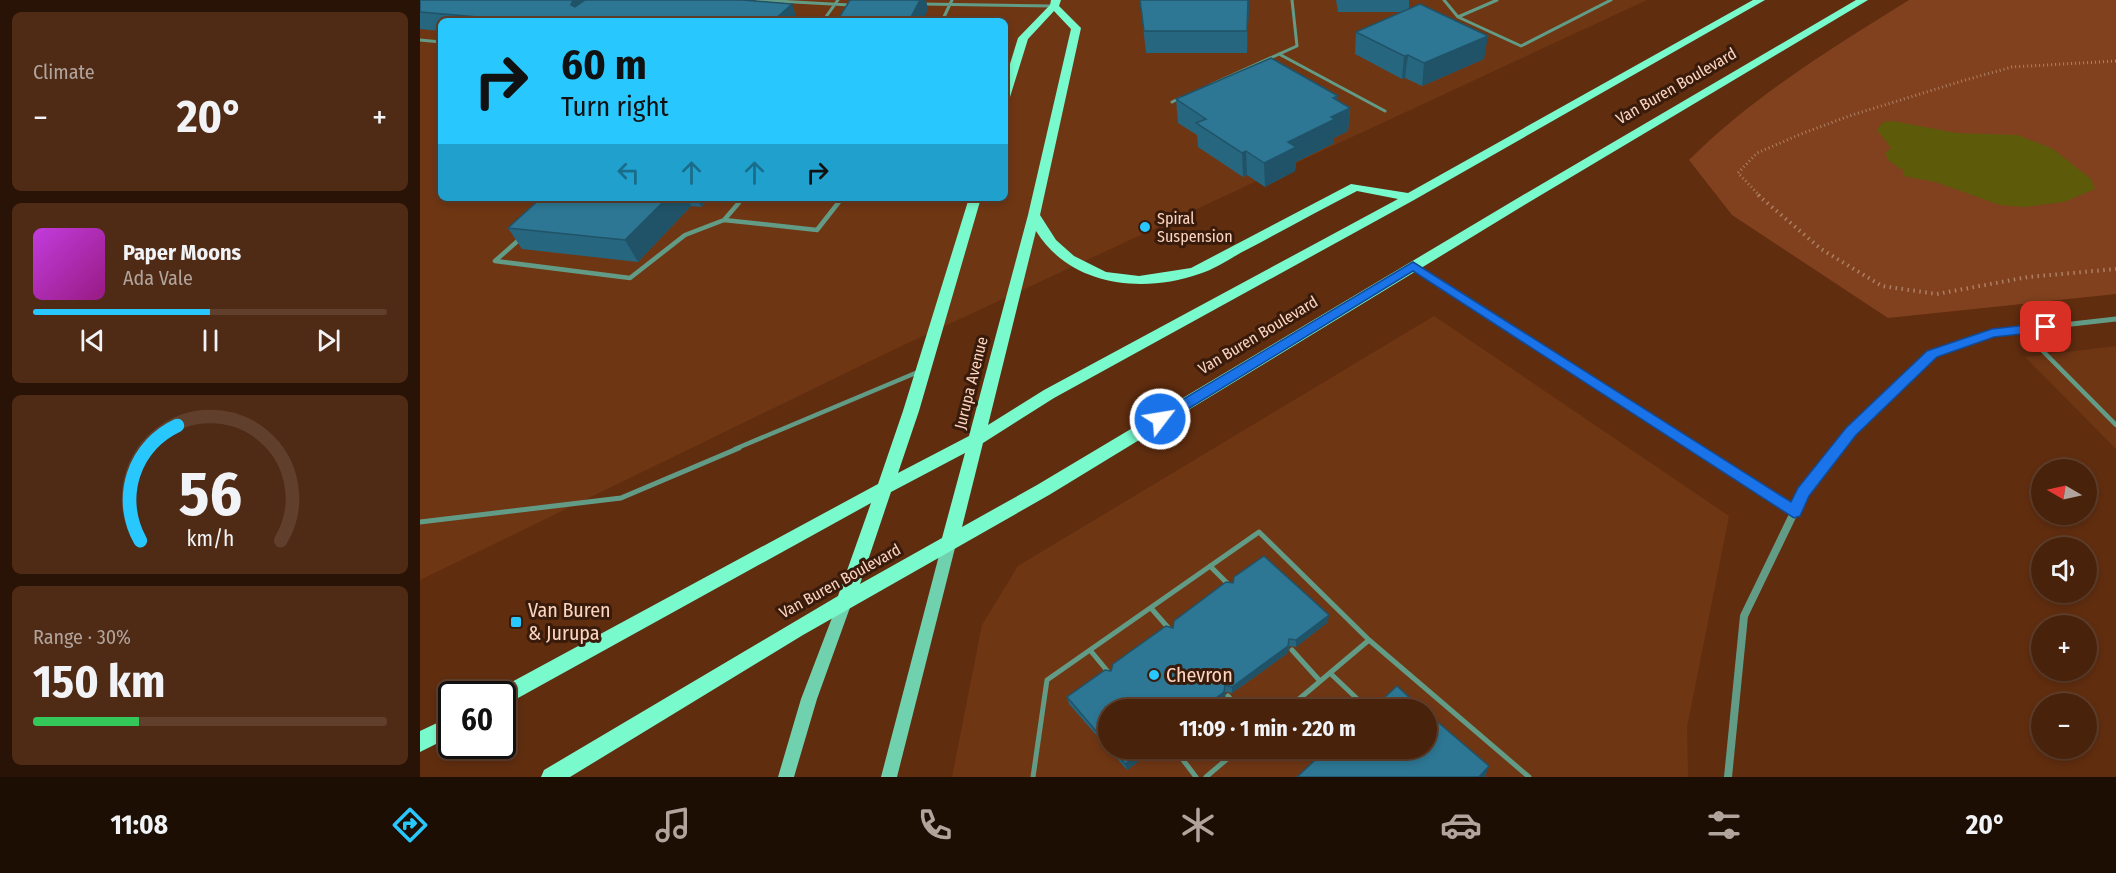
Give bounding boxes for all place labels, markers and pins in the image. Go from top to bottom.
place label: Spiral Suspension [1157,209,1233,246]
marker: Spiral Suspension [1138,220,1152,234]
pin [2020,301,2071,352]
place label: Van Buren & Jurupa [528,598,611,645]
marker: Van Buren & Jurupa [509,615,523,629]
place label: Chevron [1166,663,1233,687]
marker: Chevron [1147,668,1161,682]

